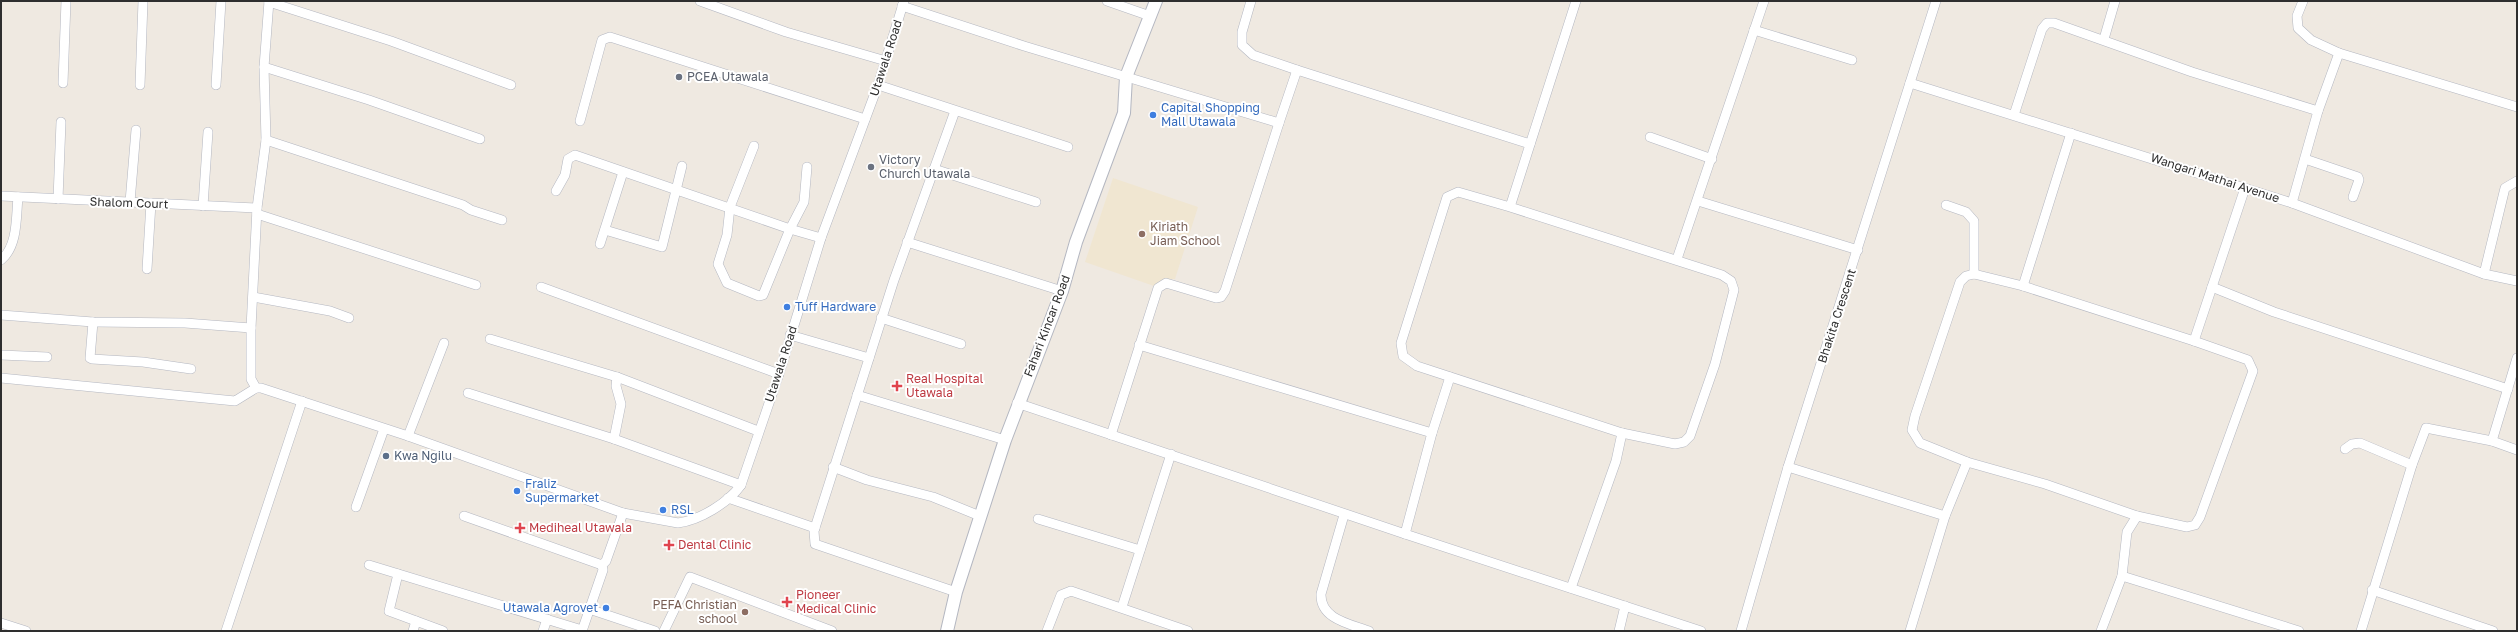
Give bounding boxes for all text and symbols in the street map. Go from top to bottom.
street label: Utawala Road [866,18,905,98]
place label: PCEA Utawala [687,69,768,84]
marker: PCEA Utawala [674,72,684,82]
place label: Capital Shopping Mall Utawala [1161,100,1260,129]
marker: Capital Shopping Mall Utawala [1148,110,1158,120]
street label: Wangari Mathai Avenue [2149,150,2282,205]
place label: Victory Church Utawala [879,152,970,181]
marker: Victory Church Utawala [866,162,876,172]
street label: Shalom Court [89,194,169,211]
place label: Kiriath Jiam School [1150,219,1220,248]
marker: Kiriath Jiam School [1137,229,1147,239]
street label: Bhakita Crescent [1814,267,1859,365]
street label: Fahari Kincar Road [1020,273,1073,379]
place label: Tuff Hardware [795,299,876,314]
marker: Tuff Hardware [782,302,792,312]
street label: Utawala Road [761,324,800,404]
place label: Real Hospital Utawala [906,371,983,400]
marker: Real Hospital Utawala [891,380,903,392]
place label: Kwa Ngilu [394,448,452,463]
marker: Kwa Ngilu [381,451,391,461]
place label: Fraliz Supermarket [525,476,600,505]
marker: Fraliz Supermarket [512,486,522,496]
place label: RSL [671,502,694,517]
marker: RSL [658,505,668,515]
place label: Mediheal Utawala [529,520,632,535]
marker: Mediheal Utawala [514,522,526,534]
place label: Dental Clinic [678,537,752,552]
marker: Dental Clinic [663,539,675,551]
place label: Pioneer Medical Clinic [796,587,877,616]
marker: Pioneer Medical Clinic [781,596,793,608]
place label: PEFA Christian school [652,597,737,626]
place label: Utawala Agrovet [503,600,598,615]
marker: Utawala Agrovet [601,603,611,613]
marker: PEFA Christian school [740,607,750,617]

